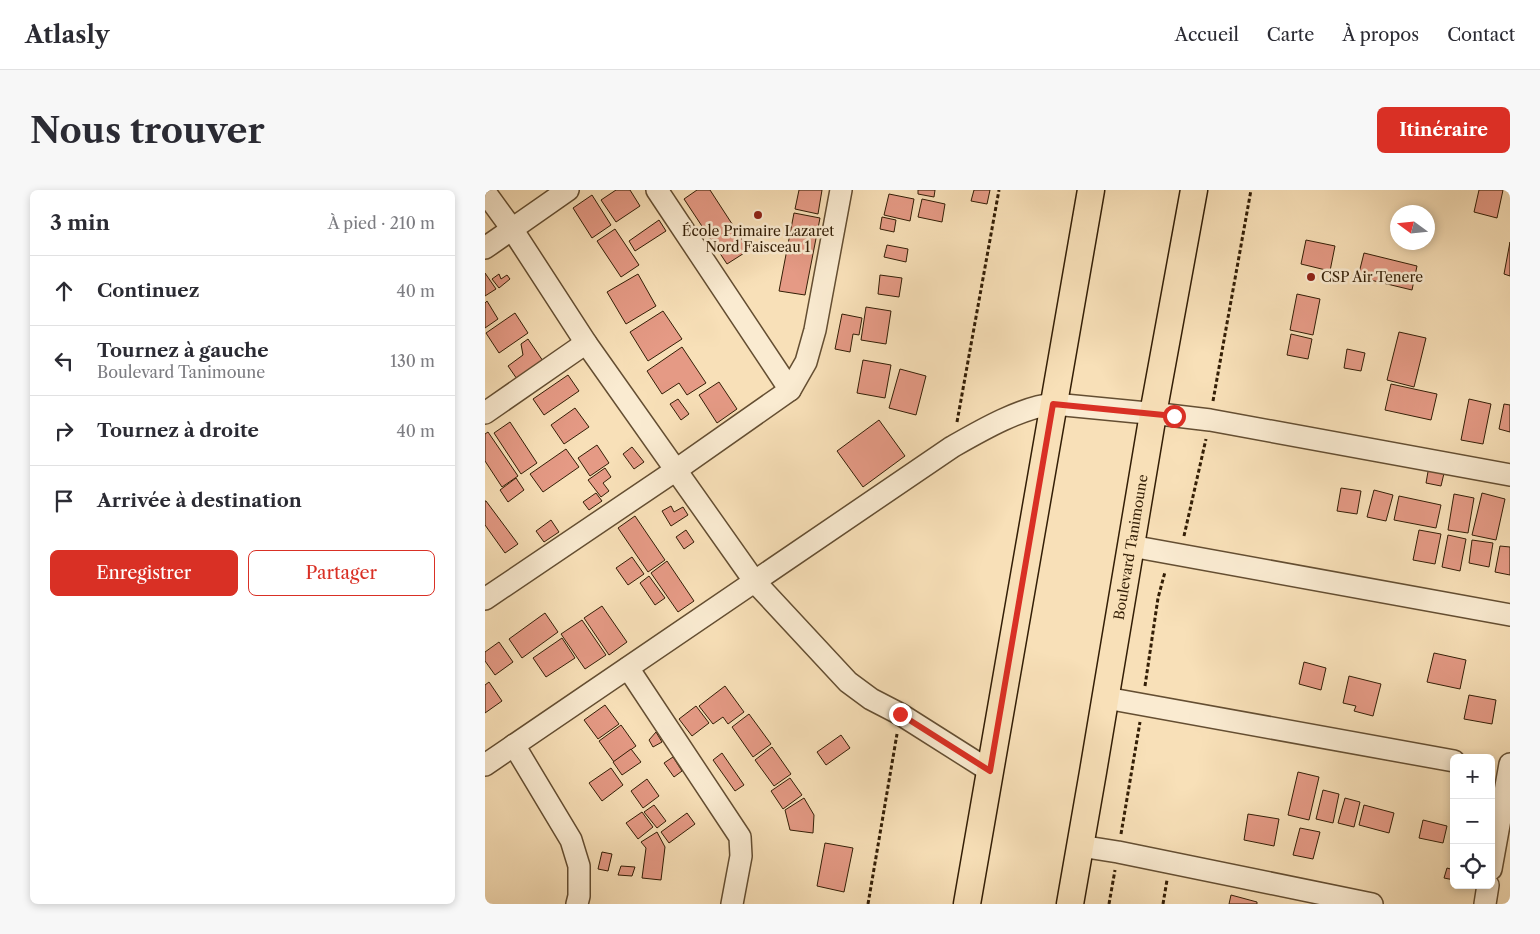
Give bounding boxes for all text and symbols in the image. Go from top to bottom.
text: Atlasly [25,20,109,49]
text: Accueil [1175,24,1239,46]
text: Carte [1267,24,1314,46]
text: À propos [1342,24,1419,46]
text: Contact [1447,24,1515,46]
button: Itinéraire [1377,107,1510,153]
text: Nous trouver [30,109,265,152]
north arrow [1390,205,1435,250]
marker: École Primaire Lazaret Nord Faisceau 1 [752,209,764,221]
text: 3 min [50,210,110,235]
text: À pied · 210 m [328,213,435,233]
place label: École Primaire Lazaret Nord Faisceau 1 [682,222,834,256]
place label: CSP Air Tenere [1321,268,1423,286]
marker: CSP Air Tenere [1305,271,1317,283]
icon: ahead [50,277,78,305]
text: Continuez [97,279,199,302]
text: 40 m [396,281,435,301]
text: Tournez à gauche [97,339,269,362]
icon: left [50,347,78,375]
text: 130 m [390,351,435,371]
text: Boulevard Tanimoune [97,362,265,382]
route start [1163,405,1186,428]
icon: right [50,417,78,445]
text: Tournez à droite [97,419,259,442]
text: 40 m [396,421,435,441]
street label: Boulevard Tanimoune [1110,473,1152,621]
icon: arrive [50,487,78,515]
text: Arrivée à destination [97,489,302,512]
button: Enregistrer [50,550,238,596]
button: Partager [248,550,435,596]
route end [889,703,912,726]
map controls [1450,754,1495,889]
button: + [1450,754,1495,799]
button: − [1450,799,1495,844]
button: locate [1450,844,1495,889]

